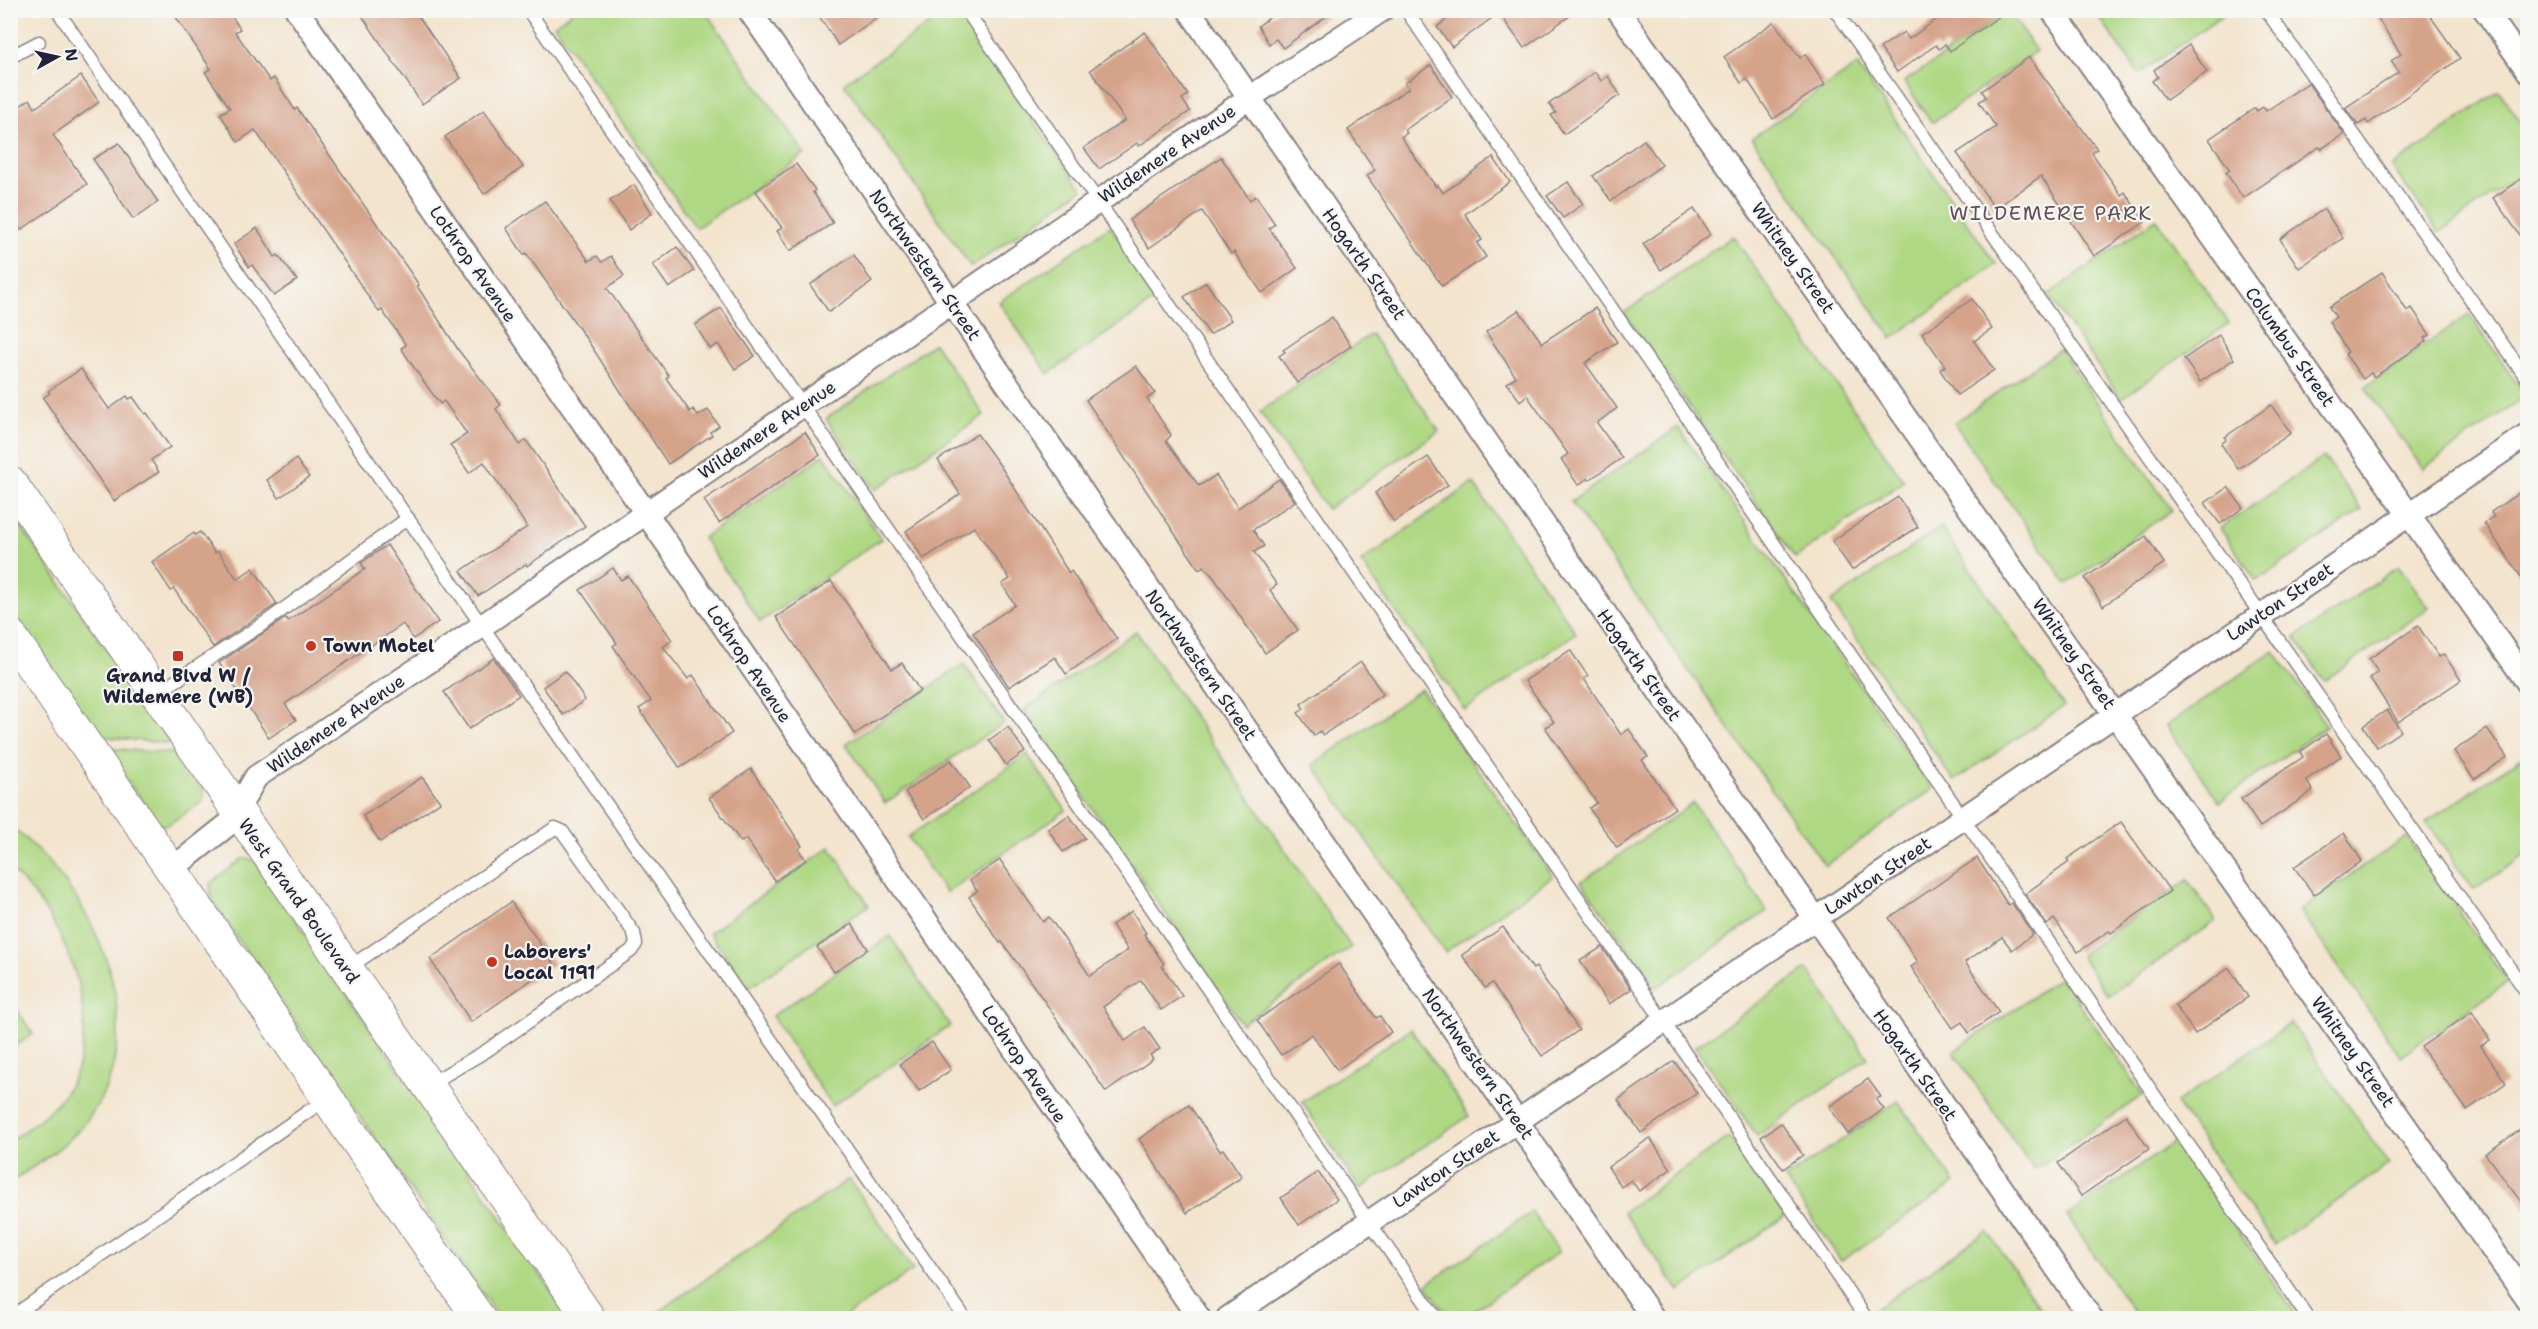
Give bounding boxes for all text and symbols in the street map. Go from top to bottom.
north arrow [27,27,87,87]
text: N [60,47,83,63]
street label: Wildemere Avenue [1093,99,1241,209]
street label: Northwestern Street [864,185,986,346]
street label: Whitney Street [1746,198,1840,319]
district label: WILDEMERE PARK [1949,200,2153,226]
street label: Lothrop Avenue [424,201,522,327]
street label: Hogarth Street [1316,203,1412,325]
street label: Columbus Street [2240,282,2340,412]
street label: Wildemere Avenue [693,375,841,485]
street label: Lawton Street [2222,557,2338,647]
street label: Northwestern Street [1140,585,1262,746]
street label: Whitney Street [2027,594,2121,715]
street label: Lothrop Avenue [701,601,797,727]
street label: Hogarth Street [1591,604,1687,726]
place label: Town Motel [323,634,434,658]
marker: Town Motel [304,639,318,653]
marker: Grand Blvd W / Wildemere (WB) [171,649,185,663]
place label: Grand Blvd W / Wildemere (WB) [103,664,253,709]
street label: Wildemere Avenue [262,669,410,779]
street label: West Grand Boulevard [233,814,365,988]
street label: Lawton Street [1820,831,1936,921]
place label: Laborers' Local 1191 [504,940,595,985]
marker: Laborers' Local 1191 [485,955,499,969]
street label: Northwestern Street [1417,984,1539,1145]
street label: Whitney Street [2306,992,2400,1113]
street label: Lothrop Avenue [976,1001,1072,1127]
street label: Hogarth Street [1867,1004,1963,1126]
street label: Lawton Street [1388,1124,1504,1214]

